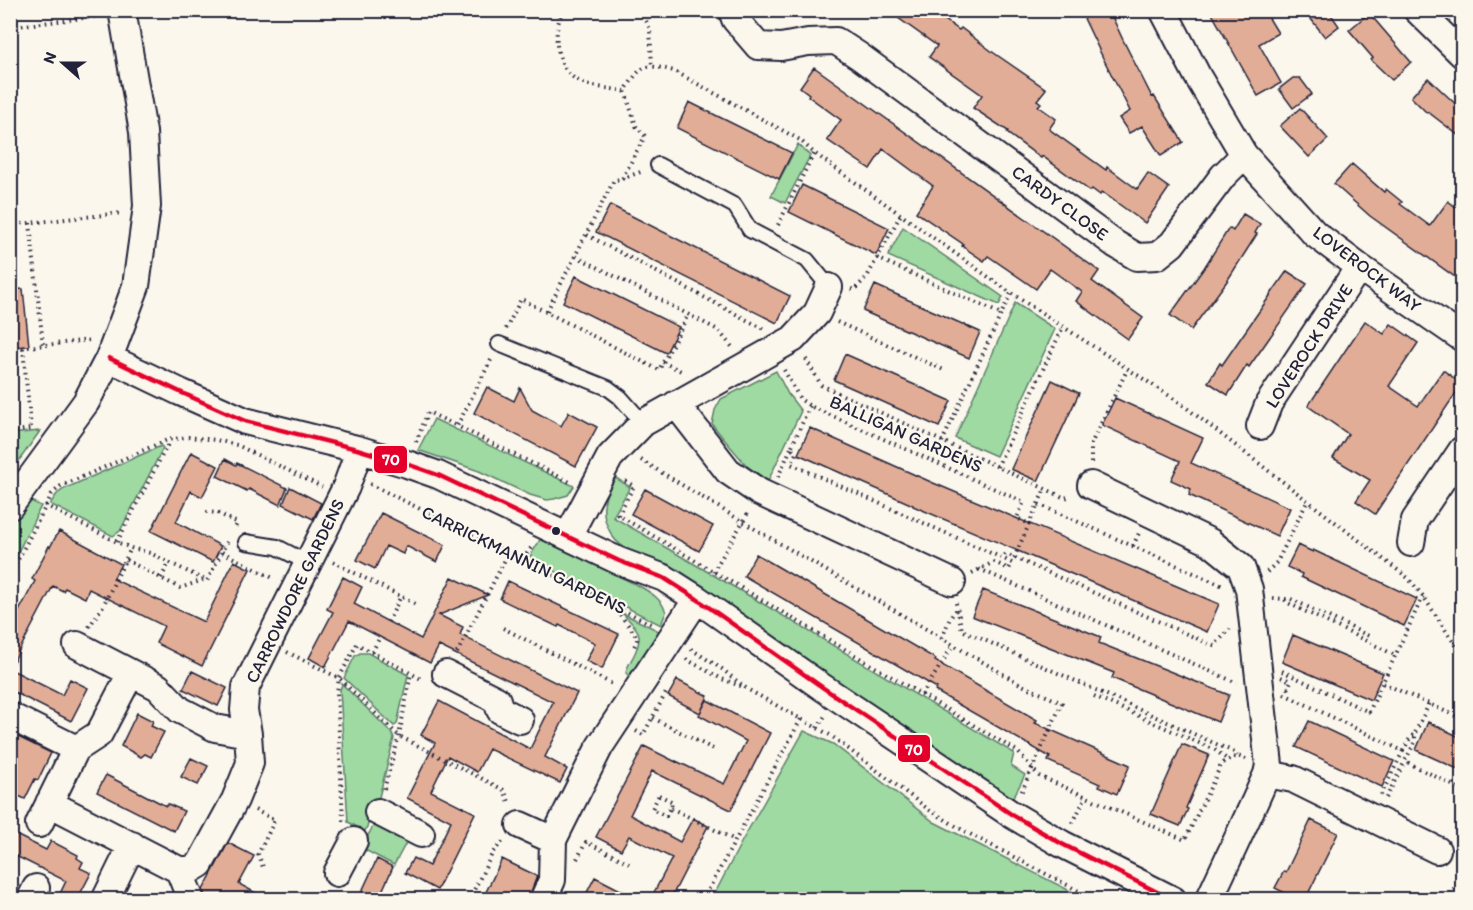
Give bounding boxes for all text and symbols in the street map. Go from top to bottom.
north arrow [33,33,93,93]
text: N [39,49,60,66]
street label: CARDY CLOSE [1007,160,1113,246]
street label: LOVEROCK WAY [1309,221,1426,317]
street label: LOVEROCK DRIVE [1261,280,1357,412]
street label: BALLIGAN GARDENS [826,390,986,478]
line badge: 70 [373,445,408,474]
text: 70 [381,450,400,469]
street label: CARROWDORE GARDENS [241,495,349,687]
street label: CARRICKMANNIN GARDENS [418,501,630,619]
unlabelled marker [550,525,562,537]
line badge: 70 [897,734,931,763]
text: 70 [904,740,923,759]

